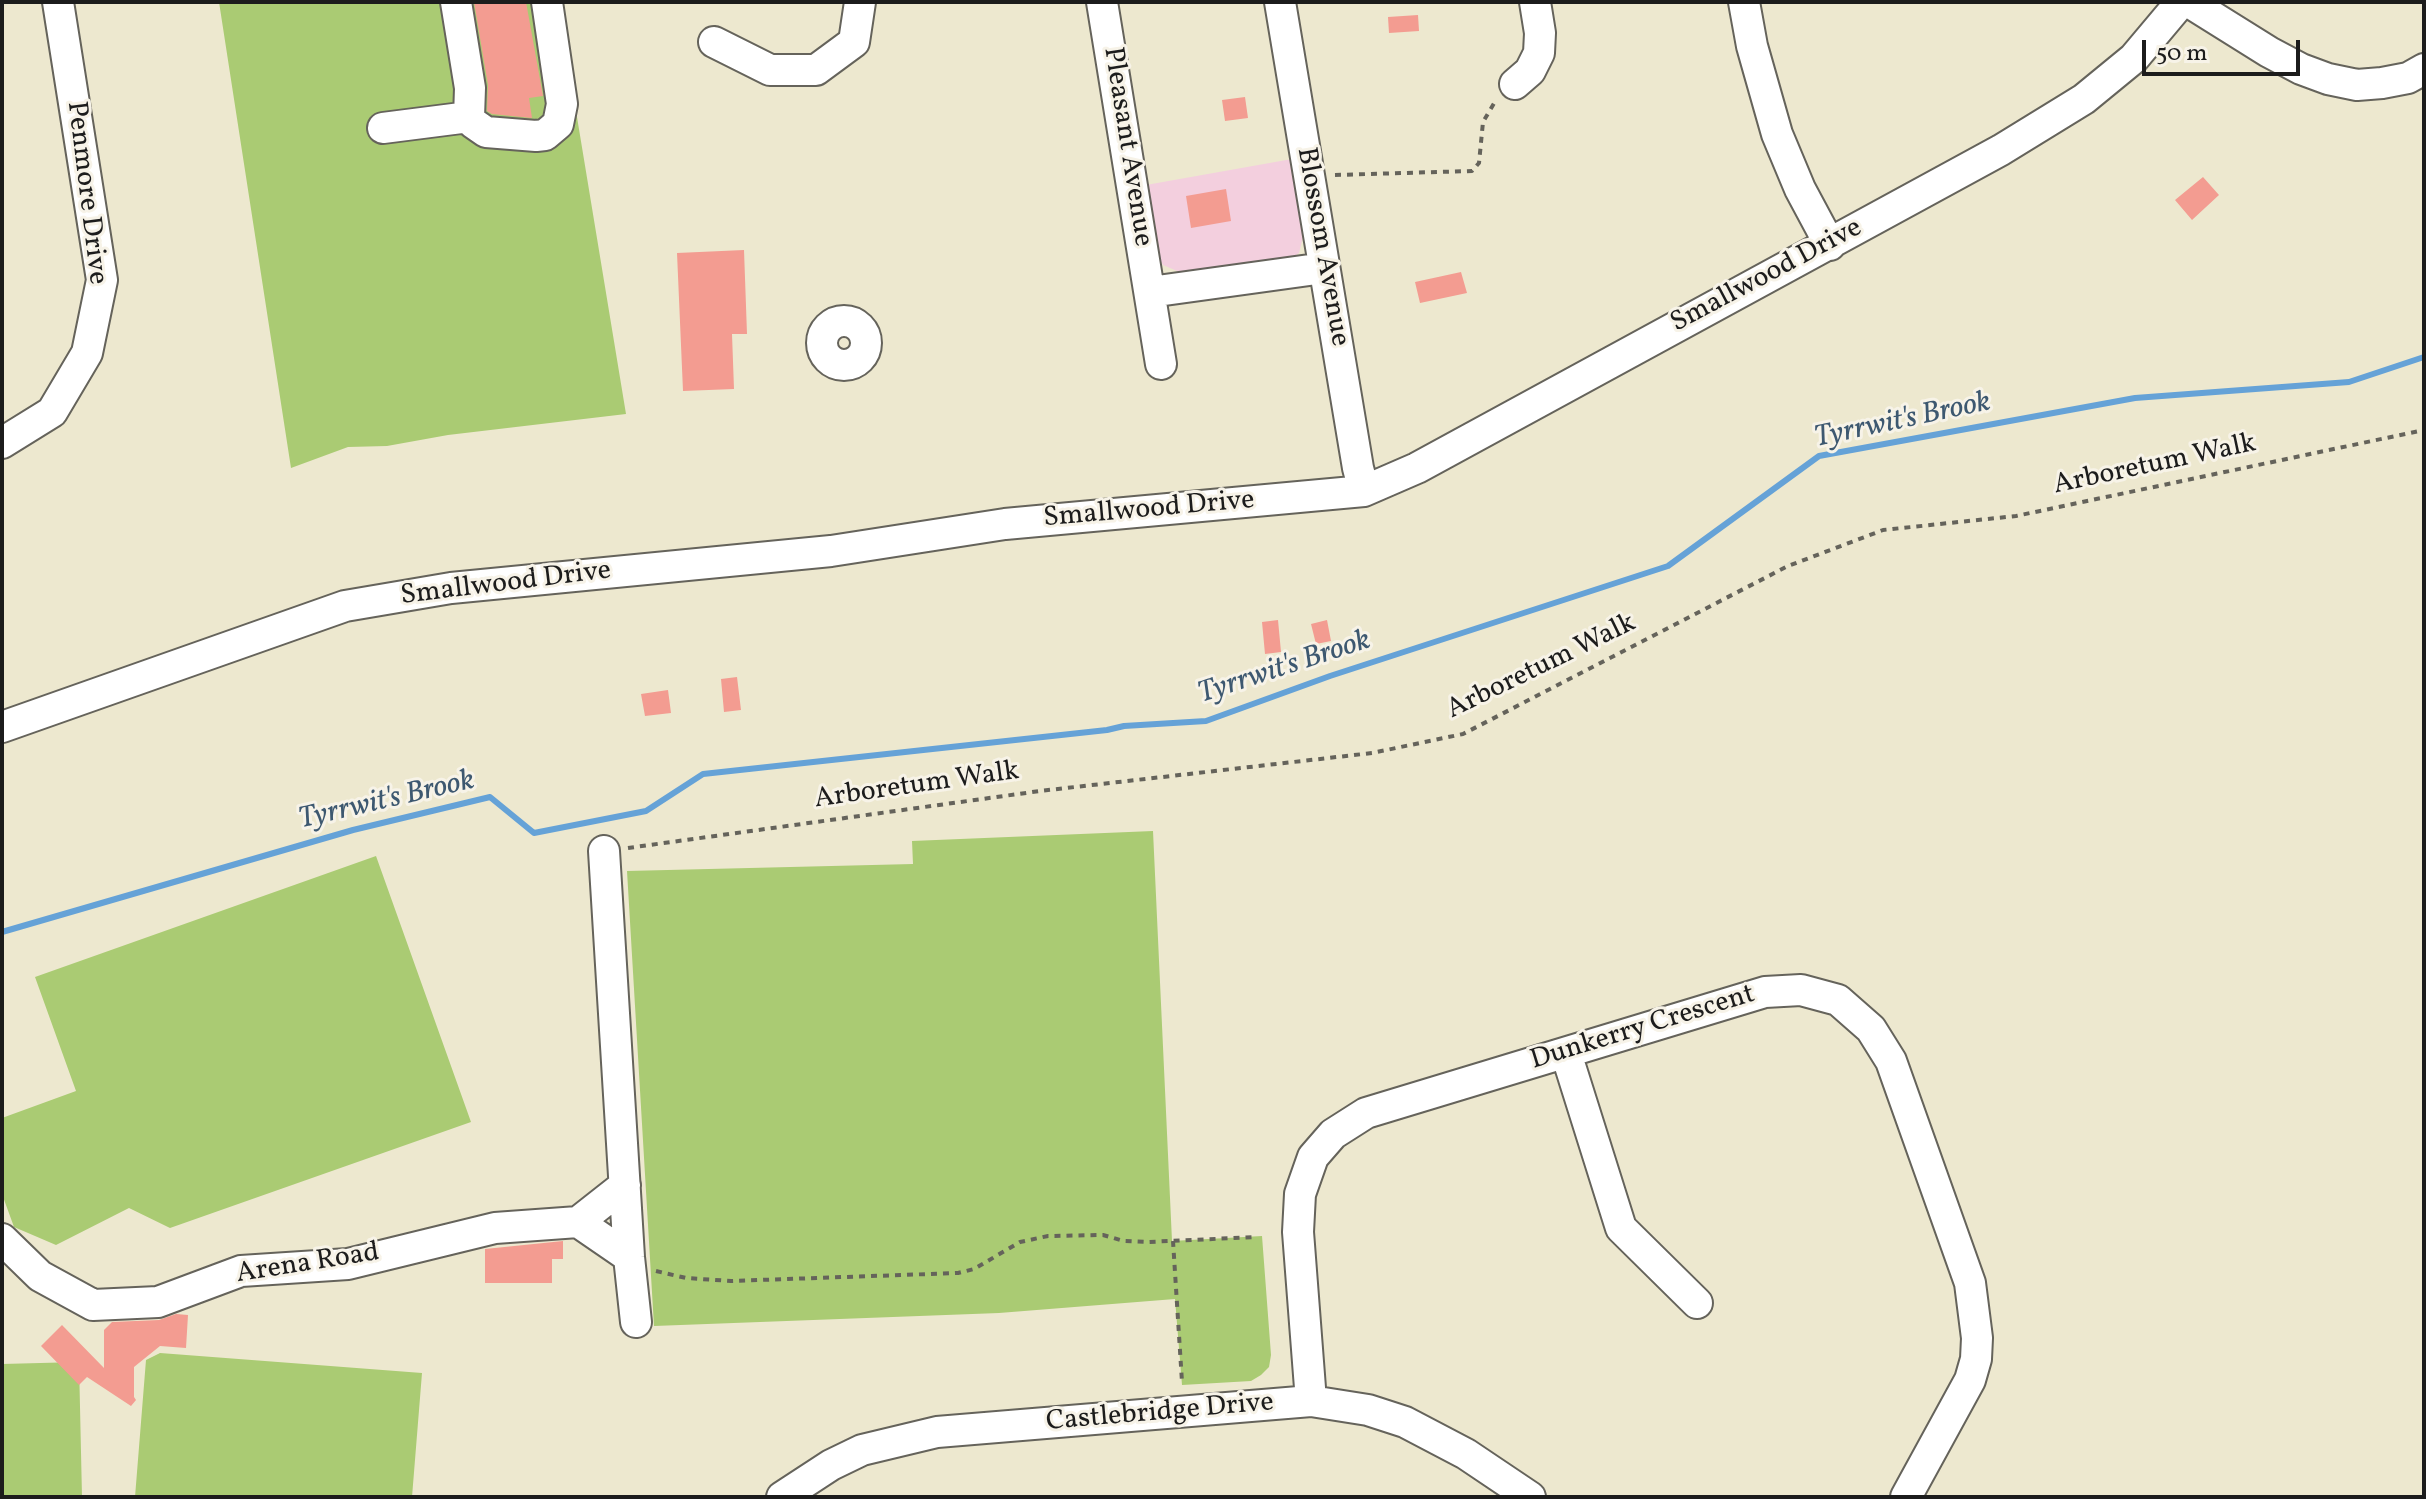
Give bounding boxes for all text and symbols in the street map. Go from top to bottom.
scale bar [2146,24,2304,74]
text: 50 m [2156,37,2208,71]
street label: Pleasant Avenue [1094,45,1158,249]
street label: Penmore Drive [57,99,113,287]
street label: Blossom Avenue [1287,145,1355,349]
street label: Smallwood Drive [1666,212,1868,342]
water label: Tyrrwit's Brook [1812,386,1994,458]
street label: Arboretum Walk [2051,428,2259,504]
street label: Smallwood Drive [1042,485,1256,537]
street label: Smallwood Drive [399,555,613,615]
street label: Arboretum Walk [1442,608,1642,728]
water label: Tyrrwit's Brook [1194,624,1376,714]
street label: Arboretum Walk [812,756,1022,818]
water label: Tyrrwit's Brook [296,764,478,840]
street label: Dunkerry Crescent [1527,979,1759,1079]
street label: Arena Road [234,1237,382,1293]
street label: Castlebridge Drive [1045,1387,1275,1441]

